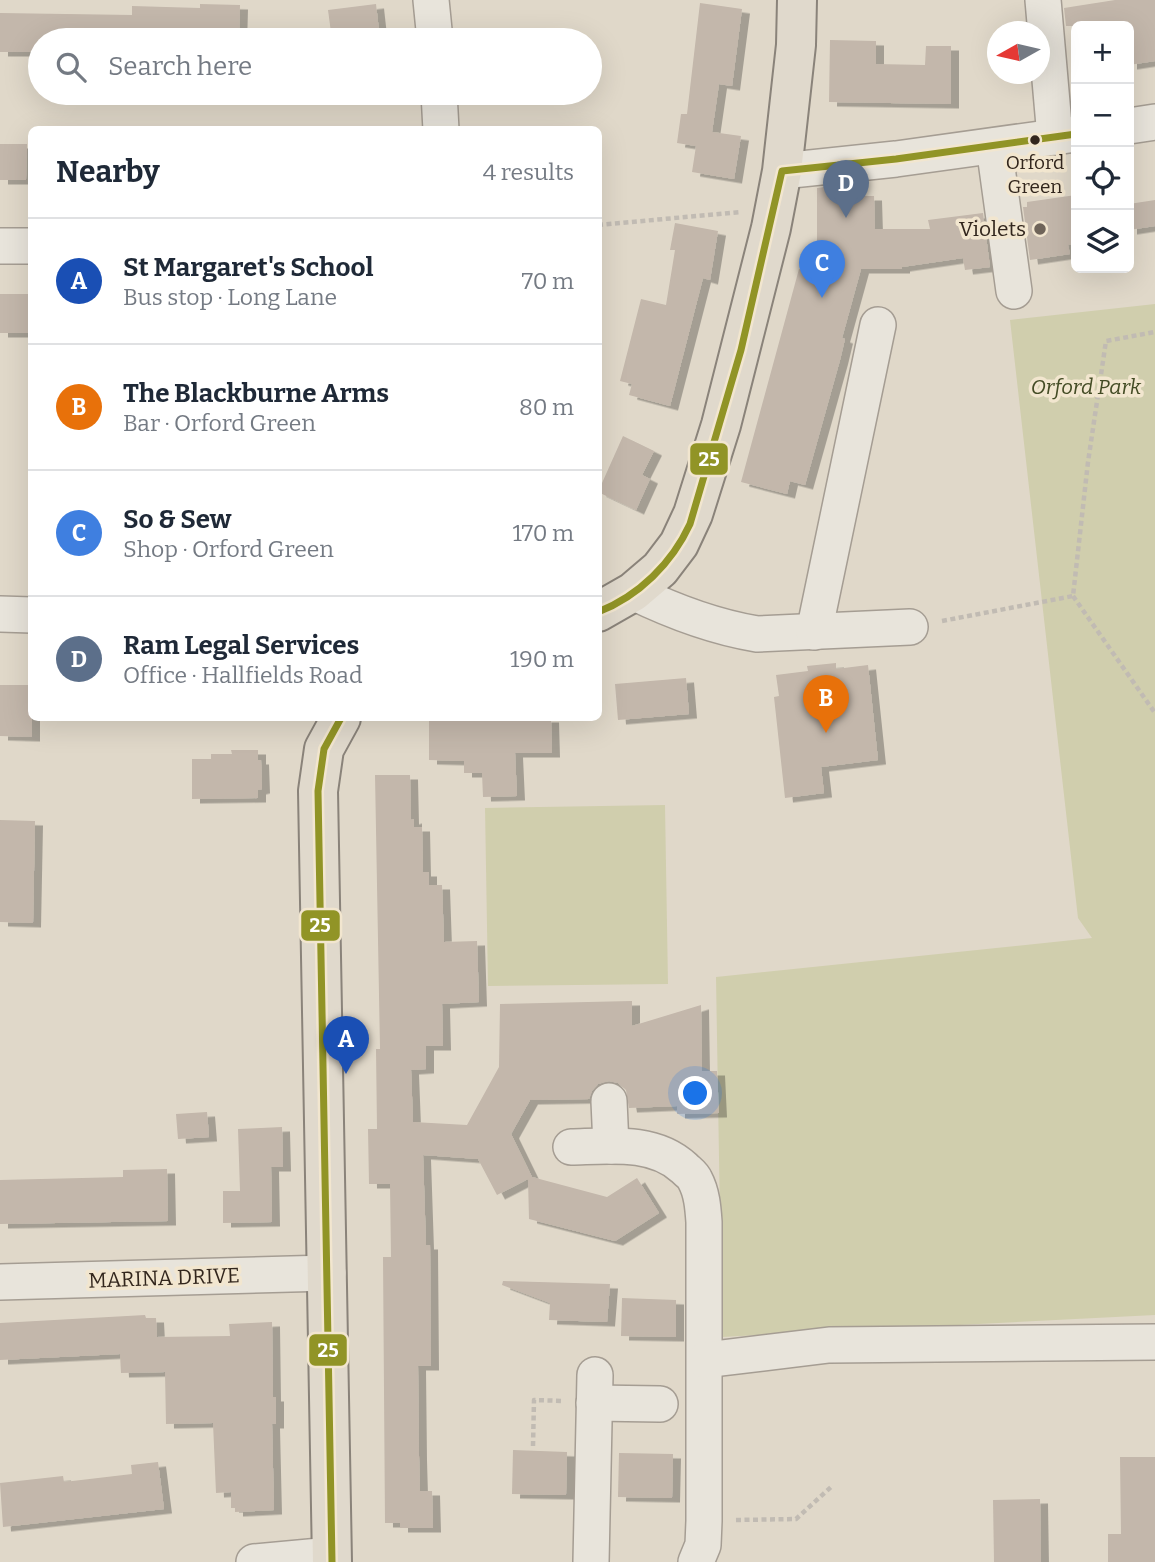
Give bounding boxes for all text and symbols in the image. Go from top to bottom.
north arrow [987,21,1050,84]
map controls [1071,21,1134,273]
button: + [1071,21,1134,84]
search box [28,28,602,105]
icon: search [52,48,90,86]
text: Search here [108,51,252,82]
button: − [1071,84,1134,147]
marker: Orford Green [1028,133,1042,147]
button: locate [1071,147,1134,210]
place label: Orford Green [1006,151,1064,198]
text: Nearby [56,154,160,190]
text: 4 results [483,158,574,186]
pin: D [823,160,869,218]
button: layers [1071,210,1134,273]
place label: Violets [959,216,1026,242]
marker: Violets [1032,221,1048,237]
pin: C [799,240,845,298]
text: St Margaret's School [123,252,374,283]
text: A [71,267,87,295]
text: 70 m [522,267,574,295]
text: Bus stop · Long Lane [123,283,337,311]
park label: Orford Park [1031,374,1142,400]
text: The Blackburne Arms [123,378,389,409]
text: B [72,393,86,421]
text: 80 m [519,393,574,421]
text: Bar · Orford Green [123,409,316,437]
line badge: 25 [689,442,729,476]
text: 25 [698,448,720,471]
text: So & Sew [123,504,231,535]
text: C [72,519,86,547]
text: 170 m [512,519,574,547]
text: Shop · Orford Green [123,535,334,563]
text: Ram Legal Services [123,630,359,661]
text: D [71,645,87,673]
text: 190 m [510,645,574,673]
text: Office · Hallfields Road [123,661,363,689]
pin: B [803,675,849,733]
line badge: 25 [300,909,341,942]
text: 25 [309,914,331,937]
pin: A [323,1016,369,1074]
your location [678,1076,712,1110]
street label: MARINA DRIVE [88,1262,240,1294]
line badge: 25 [308,1333,348,1367]
text: 25 [317,1339,339,1362]

